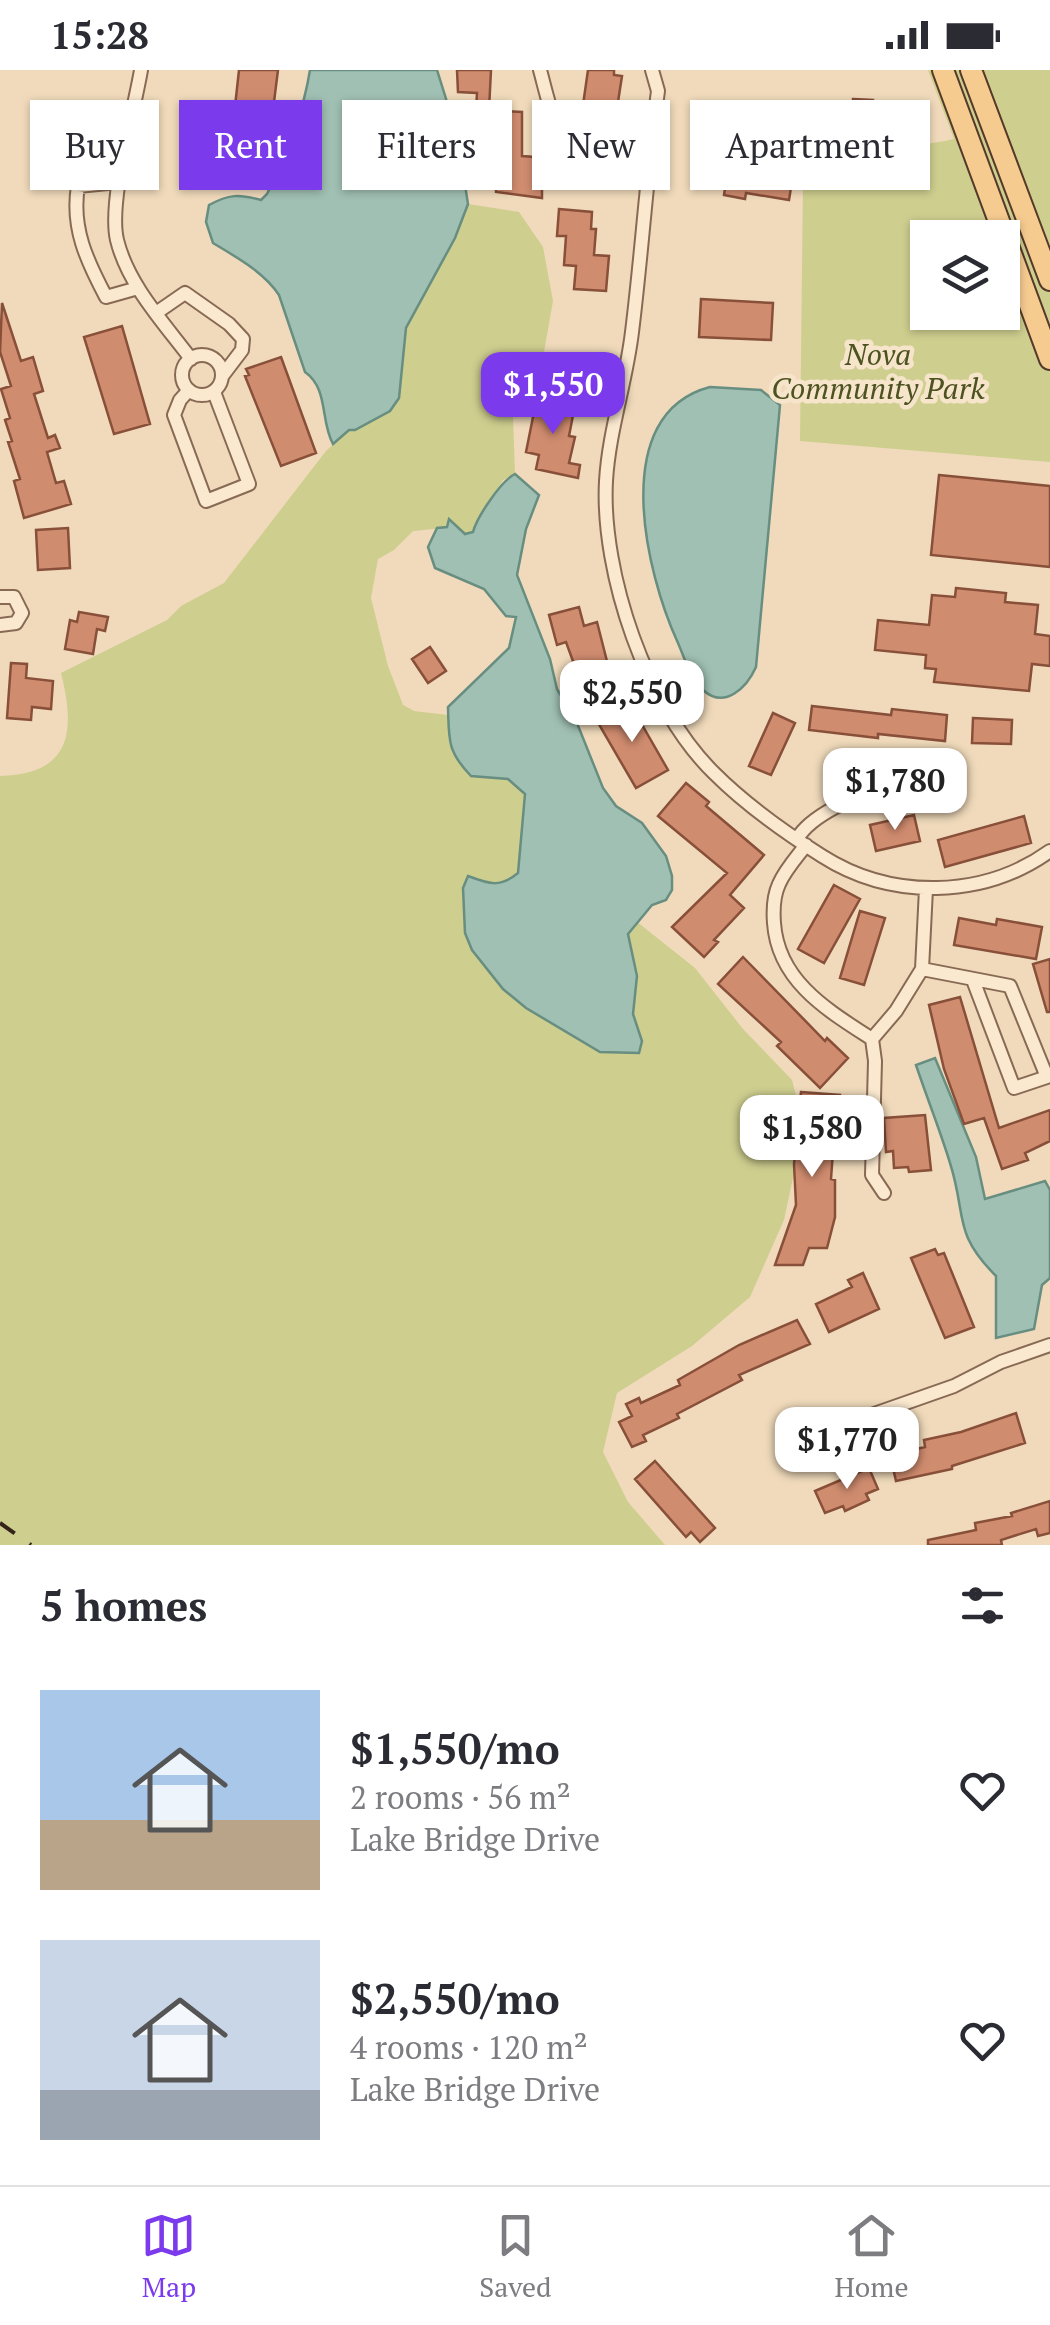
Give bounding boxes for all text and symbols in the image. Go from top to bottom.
text: 15:28 [50,10,149,60]
chip: Buy [30,100,159,190]
chip: Rent [179,100,322,190]
chip: Filters [342,100,512,190]
chip: New [532,100,670,190]
chip: Apartment [690,100,930,190]
map controls [910,220,1020,330]
button: layers [910,220,1020,330]
park label: Nova Community Park [771,334,985,408]
pin: $1,550 [472,352,634,437]
text: $1,550 [503,363,603,405]
pin: $2,550 [551,660,713,745]
text: $2,550 [582,671,682,713]
pin: $1,780 [814,748,976,833]
text: $1,780 [845,759,945,801]
pin: $1,580 [731,1095,893,1180]
text: $1,580 [762,1106,862,1148]
pin: $1,770 [766,1407,928,1492]
text: $1,770 [797,1418,897,1460]
text: 5 homes [40,1577,207,1633]
icon: filters [955,1578,1010,1633]
text: $1,550/mo [350,1720,560,1776]
icon: home [120,1730,240,1850]
icon: heart [955,1763,1010,1818]
text: 2 rooms · 56 m² [350,1776,571,1818]
text: Lake Bridge Drive [350,1818,600,1860]
text: $2,550/mo [350,1970,560,2026]
icon: home [120,1980,240,2100]
icon: heart [955,2013,1010,2068]
text: 4 rooms · 120 m² [350,2026,588,2068]
text: Lake Bridge Drive [350,2068,600,2110]
tab: Map [141,2208,196,2305]
tab: Saved [479,2208,552,2305]
tab: Home [834,2208,909,2305]

